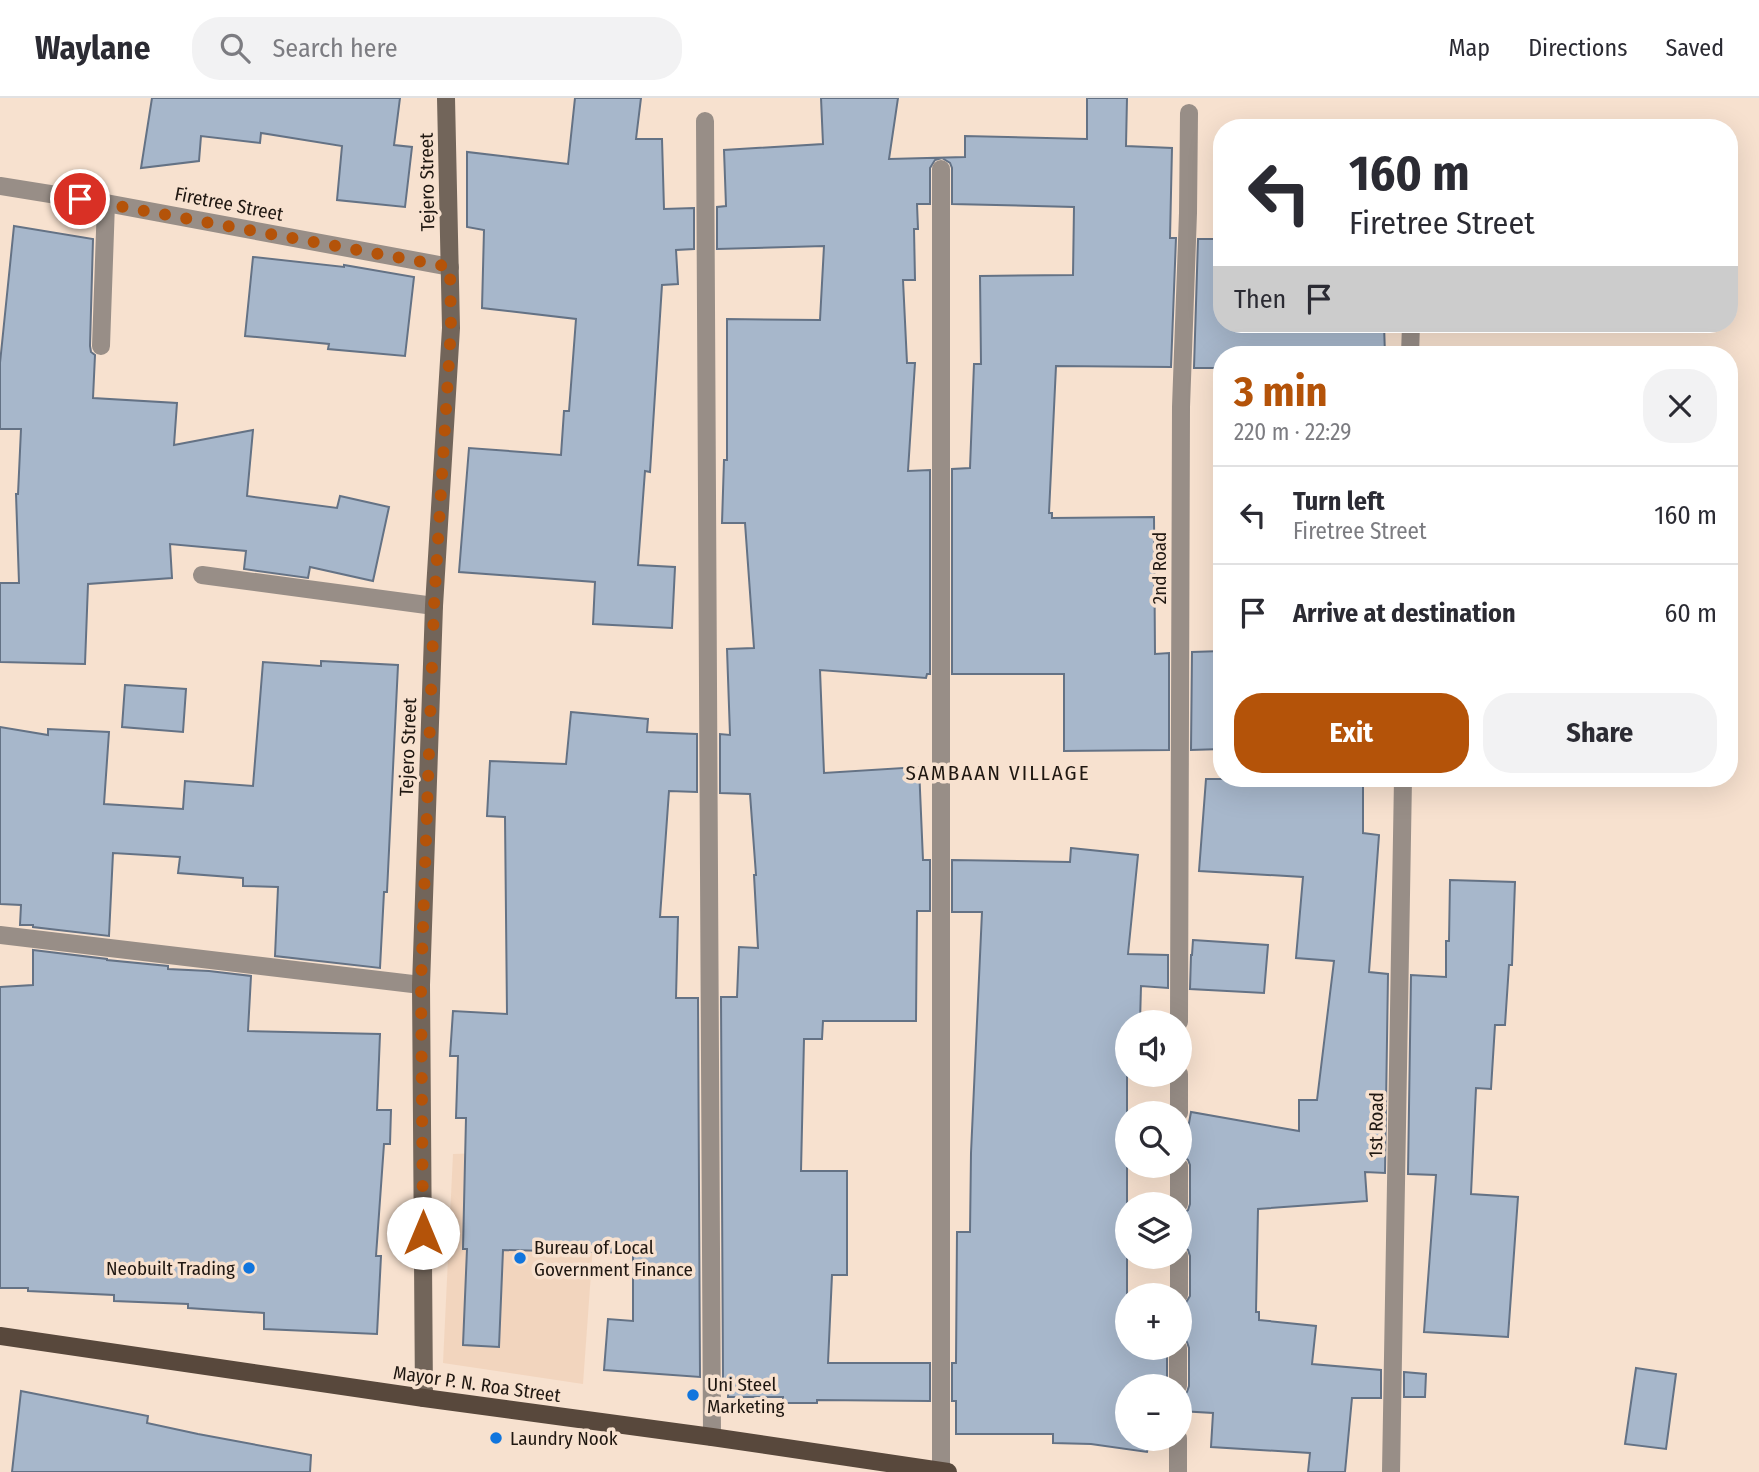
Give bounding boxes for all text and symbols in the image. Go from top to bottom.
search box [192,17,682,80]
text: Waylane [35,28,150,68]
icon: search [216,29,254,67]
text: Search here [272,33,398,64]
text: Map [1449,34,1490,62]
text: Directions [1528,34,1627,62]
text: Saved [1665,34,1724,62]
street label: Tejero Street [415,132,439,231]
text: 160 m [1349,144,1470,203]
icon: left [1234,147,1325,238]
pin [50,169,110,229]
icon: arrive [61,180,99,218]
street label: Firetree Street [173,182,286,226]
text: Firetree Street [1349,204,1535,242]
icon: arrive [1300,280,1338,318]
text: Then [1234,284,1286,315]
text: 3 min [1234,367,1328,417]
button: close [1643,369,1717,443]
text: 220 m · 22:29 [1234,418,1351,446]
text: Turn left [1293,486,1385,517]
icon: left [1234,496,1272,534]
text: 160 m [1654,500,1717,531]
text: Firetree Street [1293,517,1426,545]
street label: 2nd Road [1148,532,1171,604]
icon: arrive [1234,594,1272,632]
text: Arrive at destination [1293,598,1516,629]
text: 60 m [1664,598,1717,629]
button: Exit [1234,693,1469,773]
button: Share [1483,693,1717,773]
street label: Tejero Street [395,697,421,797]
district label: SAMBAAN VILLAGE [906,760,1090,786]
map controls [1115,1010,1192,1451]
button: sound [1115,1010,1192,1087]
street label: 1st Road [1364,1092,1388,1158]
button: search [1115,1101,1192,1178]
button: layers [1115,1192,1192,1269]
position arrow [386,1196,460,1270]
place label: Bureau of Local Government Finance [534,1236,693,1281]
marker: Bureau of Local Government Finance [512,1250,528,1266]
place label: Neobuilt Trading [106,1257,235,1280]
marker: Neobuilt Trading [241,1260,257,1276]
button: + [1115,1283,1192,1360]
street label: Mayor P. N. Roa Street [392,1361,563,1407]
place label: Uni Steel Marketing [707,1373,785,1418]
button: − [1115,1374,1192,1451]
marker: Uni Steel Marketing [685,1387,701,1403]
place label: Laundry Nook [510,1427,618,1450]
marker: Laundry Nook [488,1430,504,1446]

